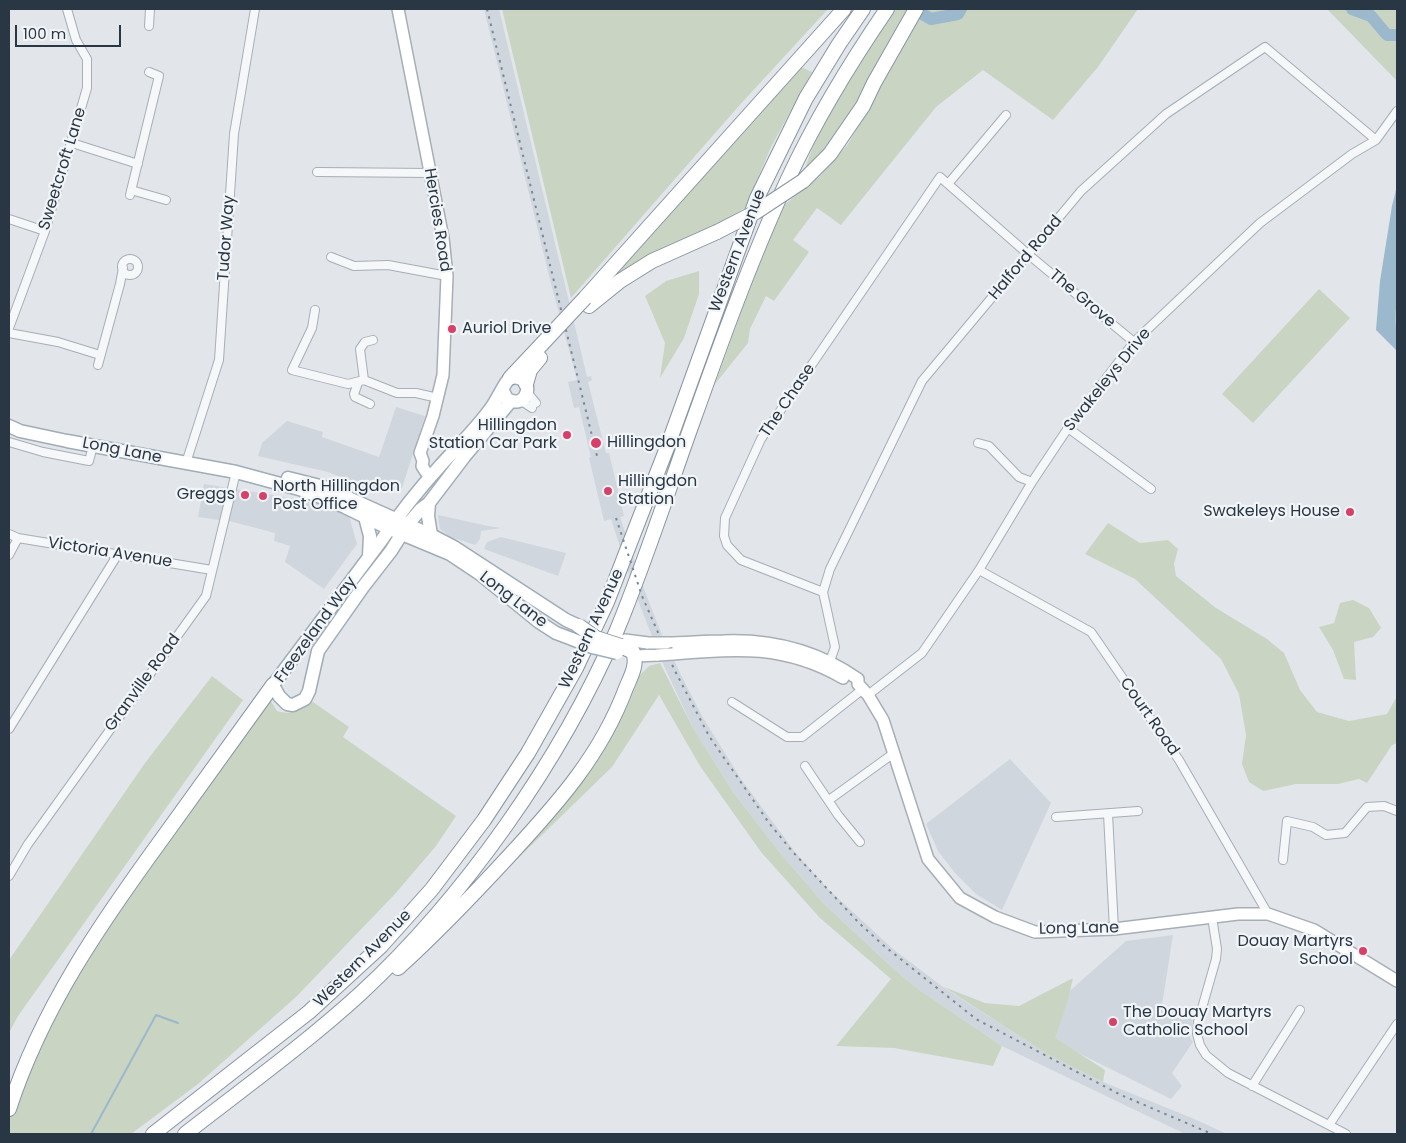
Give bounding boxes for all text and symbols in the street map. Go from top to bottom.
scale bar [18,15,124,47]
text: 100 m [23,23,66,44]
street label: Sweetcroft Lane [35,105,91,233]
street label: Hercies Road [419,167,455,273]
street label: Western Avenue [706,187,770,315]
street label: Tudor Way [214,195,240,281]
street label: Halford Road [985,212,1067,304]
street label: The Grove [1045,266,1119,332]
place label: Auriol Drive [462,319,551,339]
marker: Auriol Drive [446,323,458,335]
street label: Swakeleys Drive [1061,325,1155,435]
street label: The Chase [756,360,820,442]
place label: Hillingdon Station Car Park [429,416,557,454]
marker: Hillingdon Station Car Park [561,429,573,441]
place label: Hillingdon [607,433,686,453]
street label: Long Lane [81,434,163,468]
marker: Hillingdon [589,436,603,450]
place label: Hillingdon Station [618,472,697,510]
place label: North Hillingdon Post Office [273,477,400,515]
place label: Greggs [177,485,235,505]
marker: Hillingdon Station [602,485,614,497]
marker: Greggs [239,489,251,501]
marker: North Hillingdon Post Office [257,490,269,502]
place label: Swakeleys House [1203,502,1340,522]
marker: Swakeleys House [1344,506,1356,518]
street label: Victoria Avenue [46,534,174,572]
street label: Western Avenue [556,566,628,692]
street label: Long Lane [475,568,551,632]
street label: Freezeland Way [271,573,361,687]
street label: Granville Road [101,630,185,736]
street label: Court Road [1115,674,1183,760]
street label: Western Avenue [310,906,416,1012]
street label: Long Lane [1039,919,1119,939]
place label: Douay Martyrs School [1237,932,1353,970]
marker: Douay Martyrs School [1357,945,1369,957]
place label: The Douay Martyrs Catholic School [1123,1003,1272,1041]
marker: The Douay Martyrs Catholic School [1107,1016,1119,1028]

